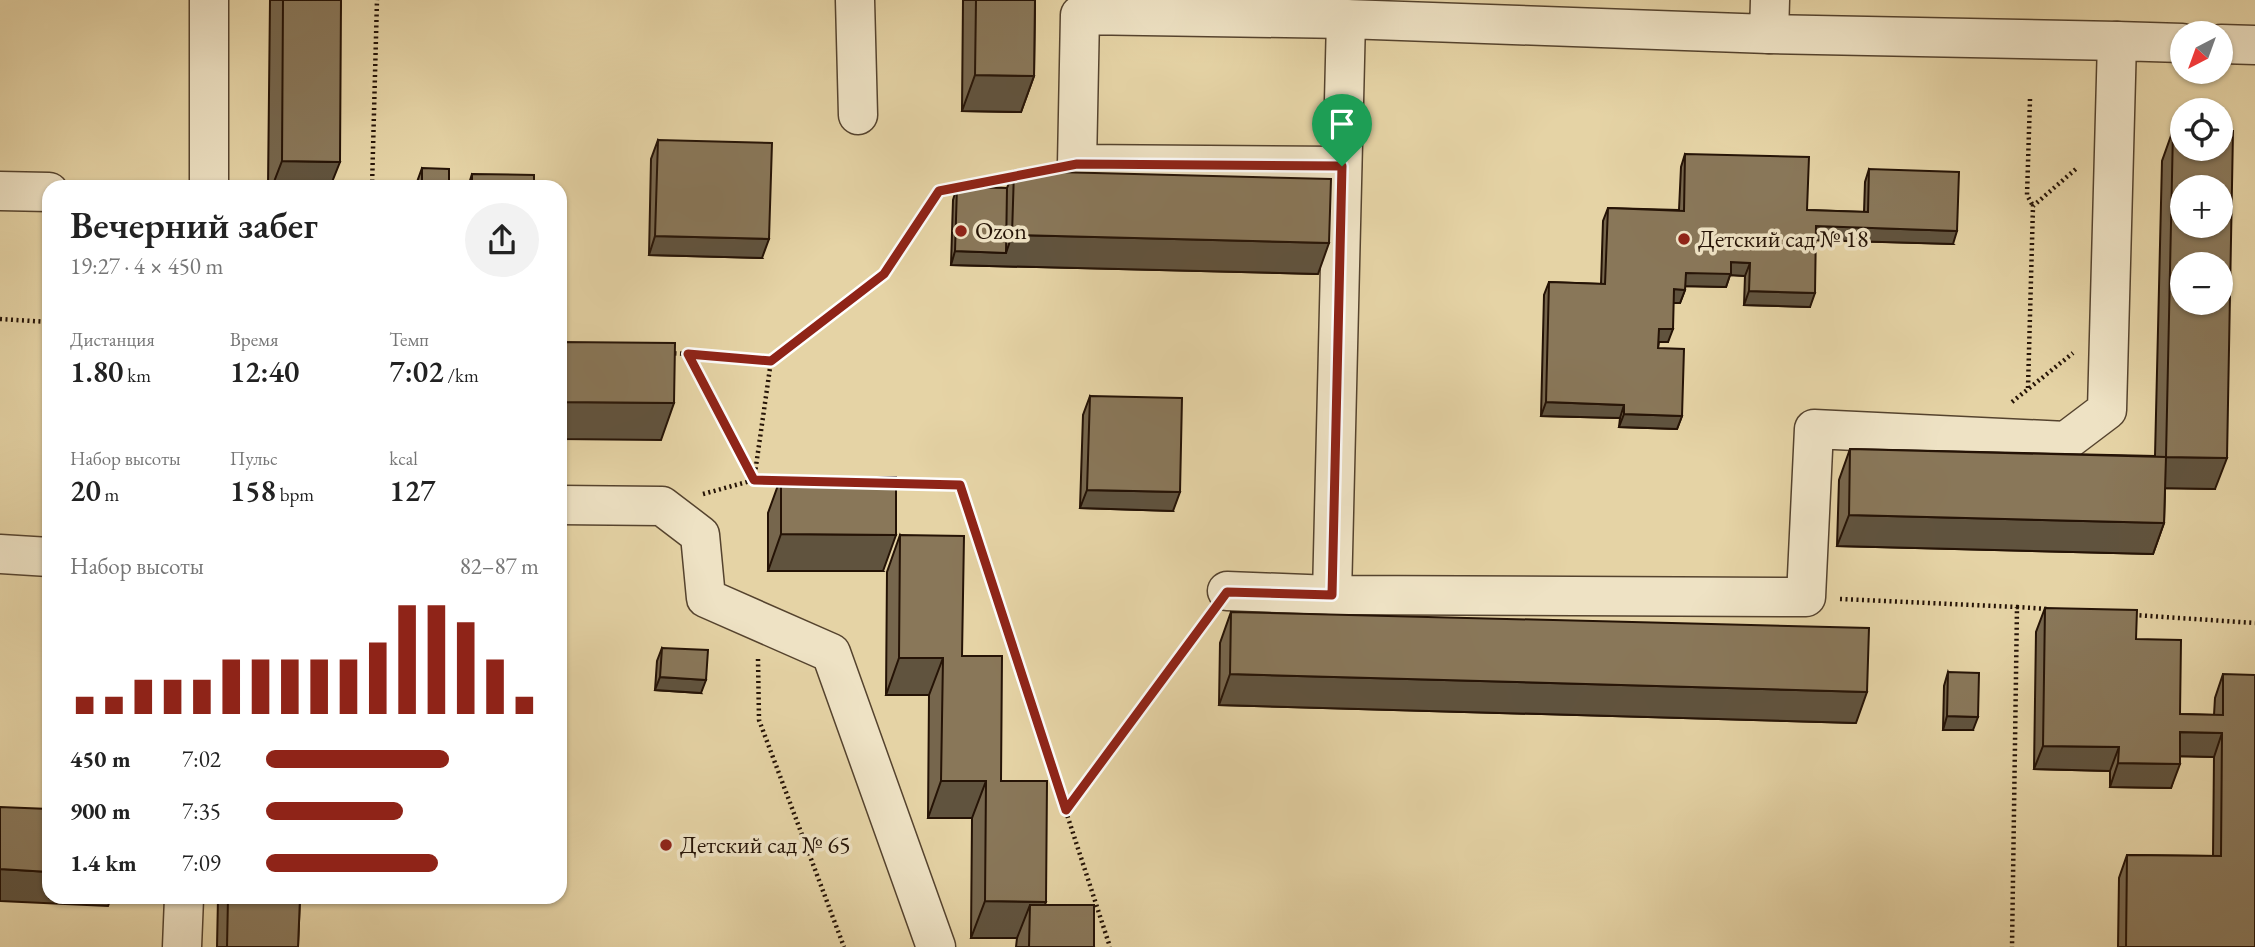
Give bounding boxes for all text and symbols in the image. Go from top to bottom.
north arrow [2170,21,2233,84]
map controls [2170,21,2233,315]
pin [1312,94,1372,166]
button: locate [2170,98,2233,161]
icon: arrive [1323,105,1361,143]
button: + [2170,175,2233,238]
text: Вечерний забег [70,200,318,249]
button: share [465,203,539,277]
place label: Ozon [975,215,1027,246]
marker: Ozon [953,223,969,239]
place label: Детский сад № 18 [1698,223,1869,254]
marker: Детский сад № 18 [1676,231,1692,247]
text: 19:27 · 4 × 450 m [70,251,223,281]
button: − [2170,252,2233,315]
text: Дистанция [70,327,155,352]
text: Время [230,327,278,352]
text: Темп [389,327,429,352]
text: 1.80 [70,352,123,391]
text: 12:40 [230,352,299,391]
text: 7:02 [389,352,444,391]
text: km [123,363,151,388]
text: /km [444,363,479,388]
text: Набор высоты [70,446,181,471]
text: Пульс [230,446,278,471]
text: kcal [389,446,418,471]
text: 20 [70,471,101,510]
text: 158 [230,471,276,510]
text: 127 [389,471,436,510]
text: m [101,482,119,507]
text: bpm [276,482,314,507]
text: Набор высоты [70,551,204,581]
text: 82–87 m [460,551,539,581]
text: 450 m [70,744,131,774]
text: 7:02 [182,744,221,774]
text: 900 m [70,796,131,826]
text: 7:35 [182,796,221,826]
place label: Детский сад № 65 [680,829,851,860]
marker: Детский сад № 65 [658,837,674,853]
text: 1.4 km [70,848,137,878]
text: 7:09 [182,848,221,878]

